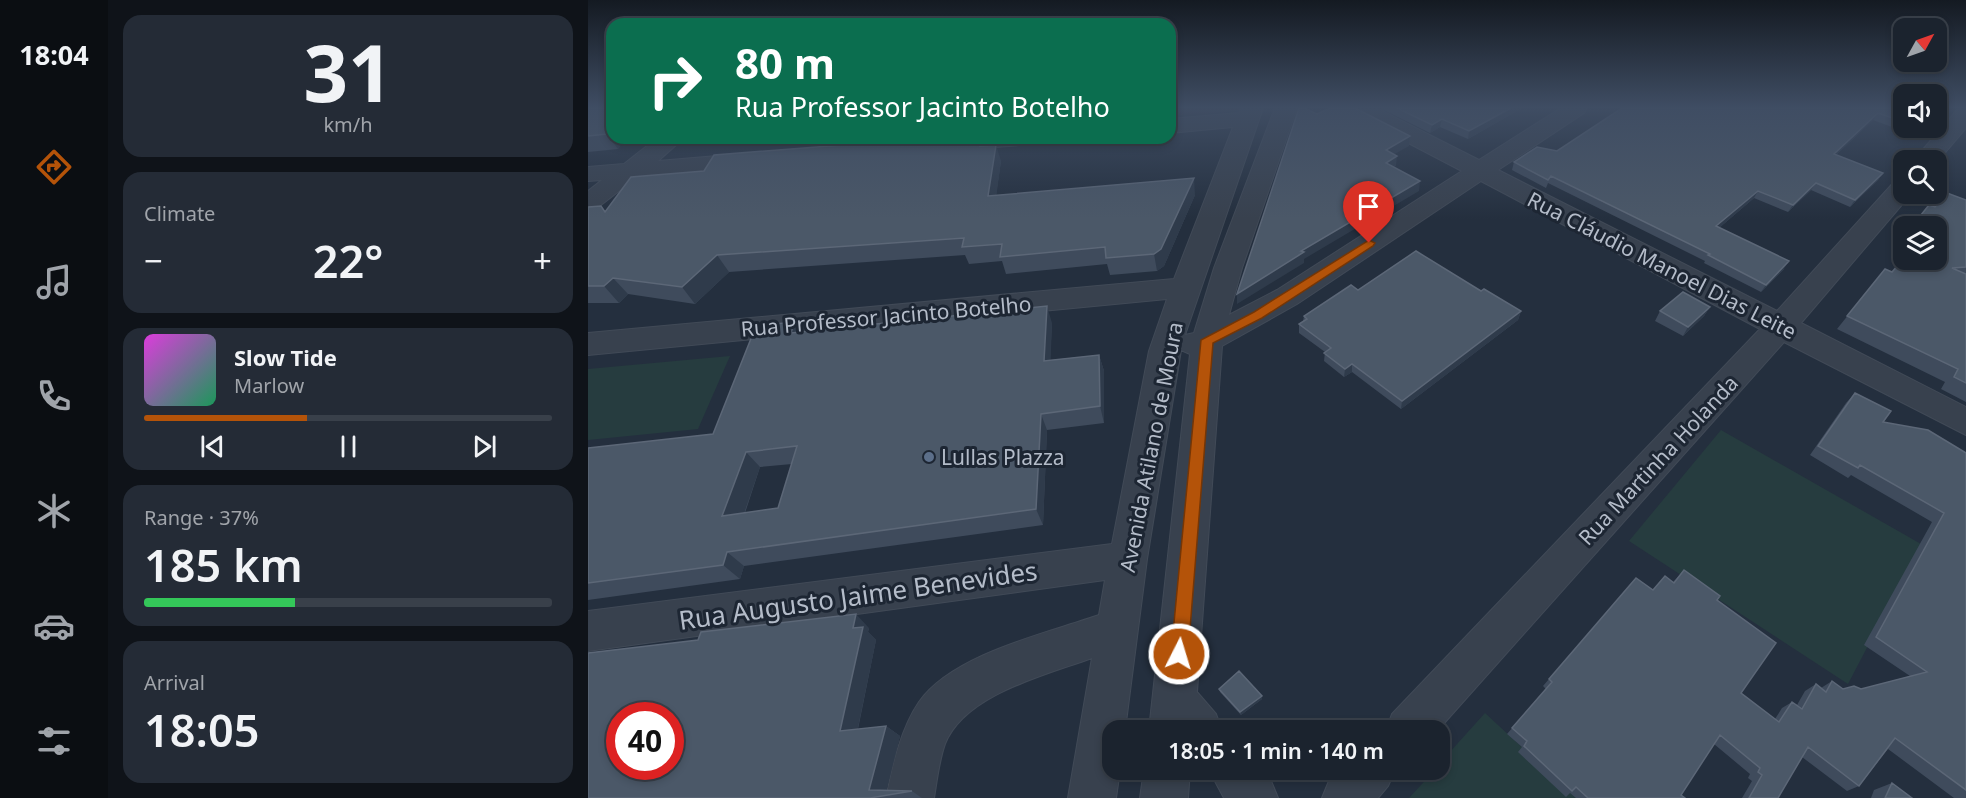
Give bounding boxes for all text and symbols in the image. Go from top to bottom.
north arrow [1893,18,1947,72]
map controls [1893,18,1947,270]
text: 31 [303,19,393,125]
text: 80 m [735,34,835,91]
text: 18:04 [19,36,89,73]
icon: right [636,42,714,120]
button: sound [1893,84,1947,138]
text: Rua Professor Jacinto Botelho [735,88,1110,125]
text: km/h [323,111,373,138]
icon: directions [33,146,75,188]
button: search [1893,150,1947,204]
pin [1343,181,1394,243]
street label: Rua Cláudio Manoel Dias Leite [1523,185,1801,345]
icon: arrive [1352,190,1385,223]
text: Climate [144,200,215,227]
button: layers [1893,216,1947,270]
text: 22° [313,230,383,291]
text: − [144,238,163,283]
text: + [533,238,552,283]
icon: music [33,261,75,303]
street label: Rua Professor Jacinto Botelho [740,289,1032,343]
street label: Avenida Atilano de Moura [1113,320,1189,574]
text: Slow Tide [234,342,337,372]
street label: Rua Martinha Holanda [1572,369,1744,551]
text: Marlow [234,372,304,399]
icon: phone [33,375,75,417]
icon: previous [196,430,229,463]
icon: pause [332,430,365,463]
icon: next [468,430,501,463]
place label: Lullas Plazza [941,443,1065,471]
marker: Lullas Plazza [922,450,936,464]
icon: climate [33,490,75,532]
text: Range · 37% [144,504,259,531]
text: 185 km [144,534,303,595]
street label: Rua Augusto Jaime Benevides [676,552,1040,638]
icon: car [33,605,75,647]
position arrow [1147,622,1211,686]
text: Arrival [144,669,205,696]
text: 18:05 [144,699,259,760]
speed limit sign: 40 [606,702,684,780]
icon: filters [33,720,75,762]
text: 18:05 · 1 min · 140 m [1168,735,1384,765]

